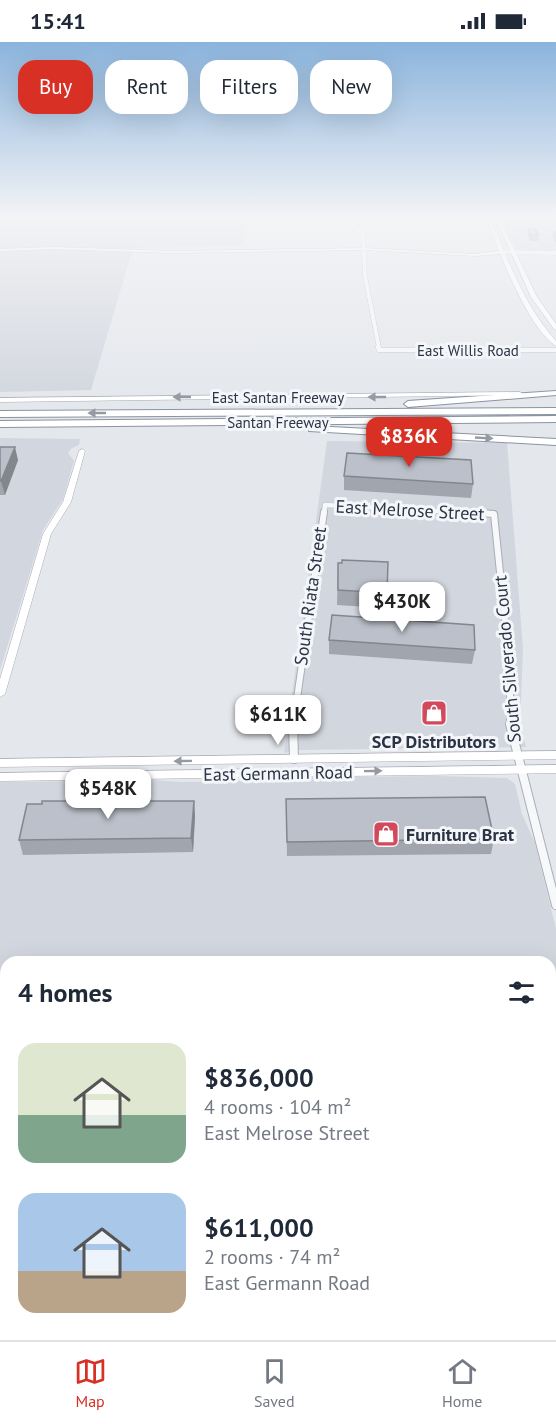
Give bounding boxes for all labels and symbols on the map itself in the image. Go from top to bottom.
street label: East Willis Road [417,341,519,360]
street label: East Santan Freeway [212,388,344,407]
one-way arrow [172,392,191,402]
one-way arrow [367,392,386,402]
one-way arrow [87,408,106,418]
street label: Santan Freeway [227,413,329,432]
pin: $836K [367,417,451,468]
one-way arrow [474,433,493,443]
street label: East Melrose Street [335,495,485,525]
street label: South Riata Street [289,525,331,667]
street label: South Silverado Court [488,574,526,744]
pin: $430K [360,582,444,633]
pin: $611K [236,695,320,746]
shop icon: SCP Distributors [419,698,449,728]
place label: SCP Distributors [372,730,497,753]
one-way arrow [173,756,192,766]
street label: East Germann Road [203,760,353,786]
one-way arrow [364,766,383,776]
pin: $548K [66,769,150,820]
shop icon: Furniture Brat [371,819,401,849]
place label: Furniture Brat [406,823,515,846]

